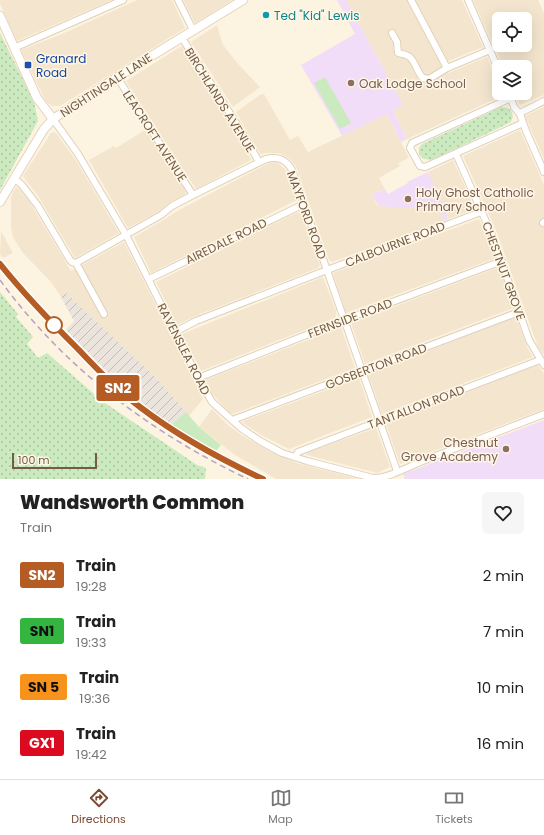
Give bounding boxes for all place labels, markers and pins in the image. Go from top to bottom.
place label: Ted "Kid" Lewis [274,7,359,24]
marker: Ted "Kid" Lewis [261,10,271,20]
place label: Granard Road [36,50,86,81]
marker: Granard Road [23,60,33,70]
place label: Oak Lodge School [359,75,466,92]
marker: Oak Lodge School [346,78,356,88]
place label: Holy Ghost Catholic Primary School [416,184,534,215]
marker: Holy Ghost Catholic Primary School [403,194,413,204]
unlabelled marker [45,316,63,334]
place label: Chestnut Grove Academy [401,434,498,465]
marker: Chestnut Grove Academy [501,444,511,454]

